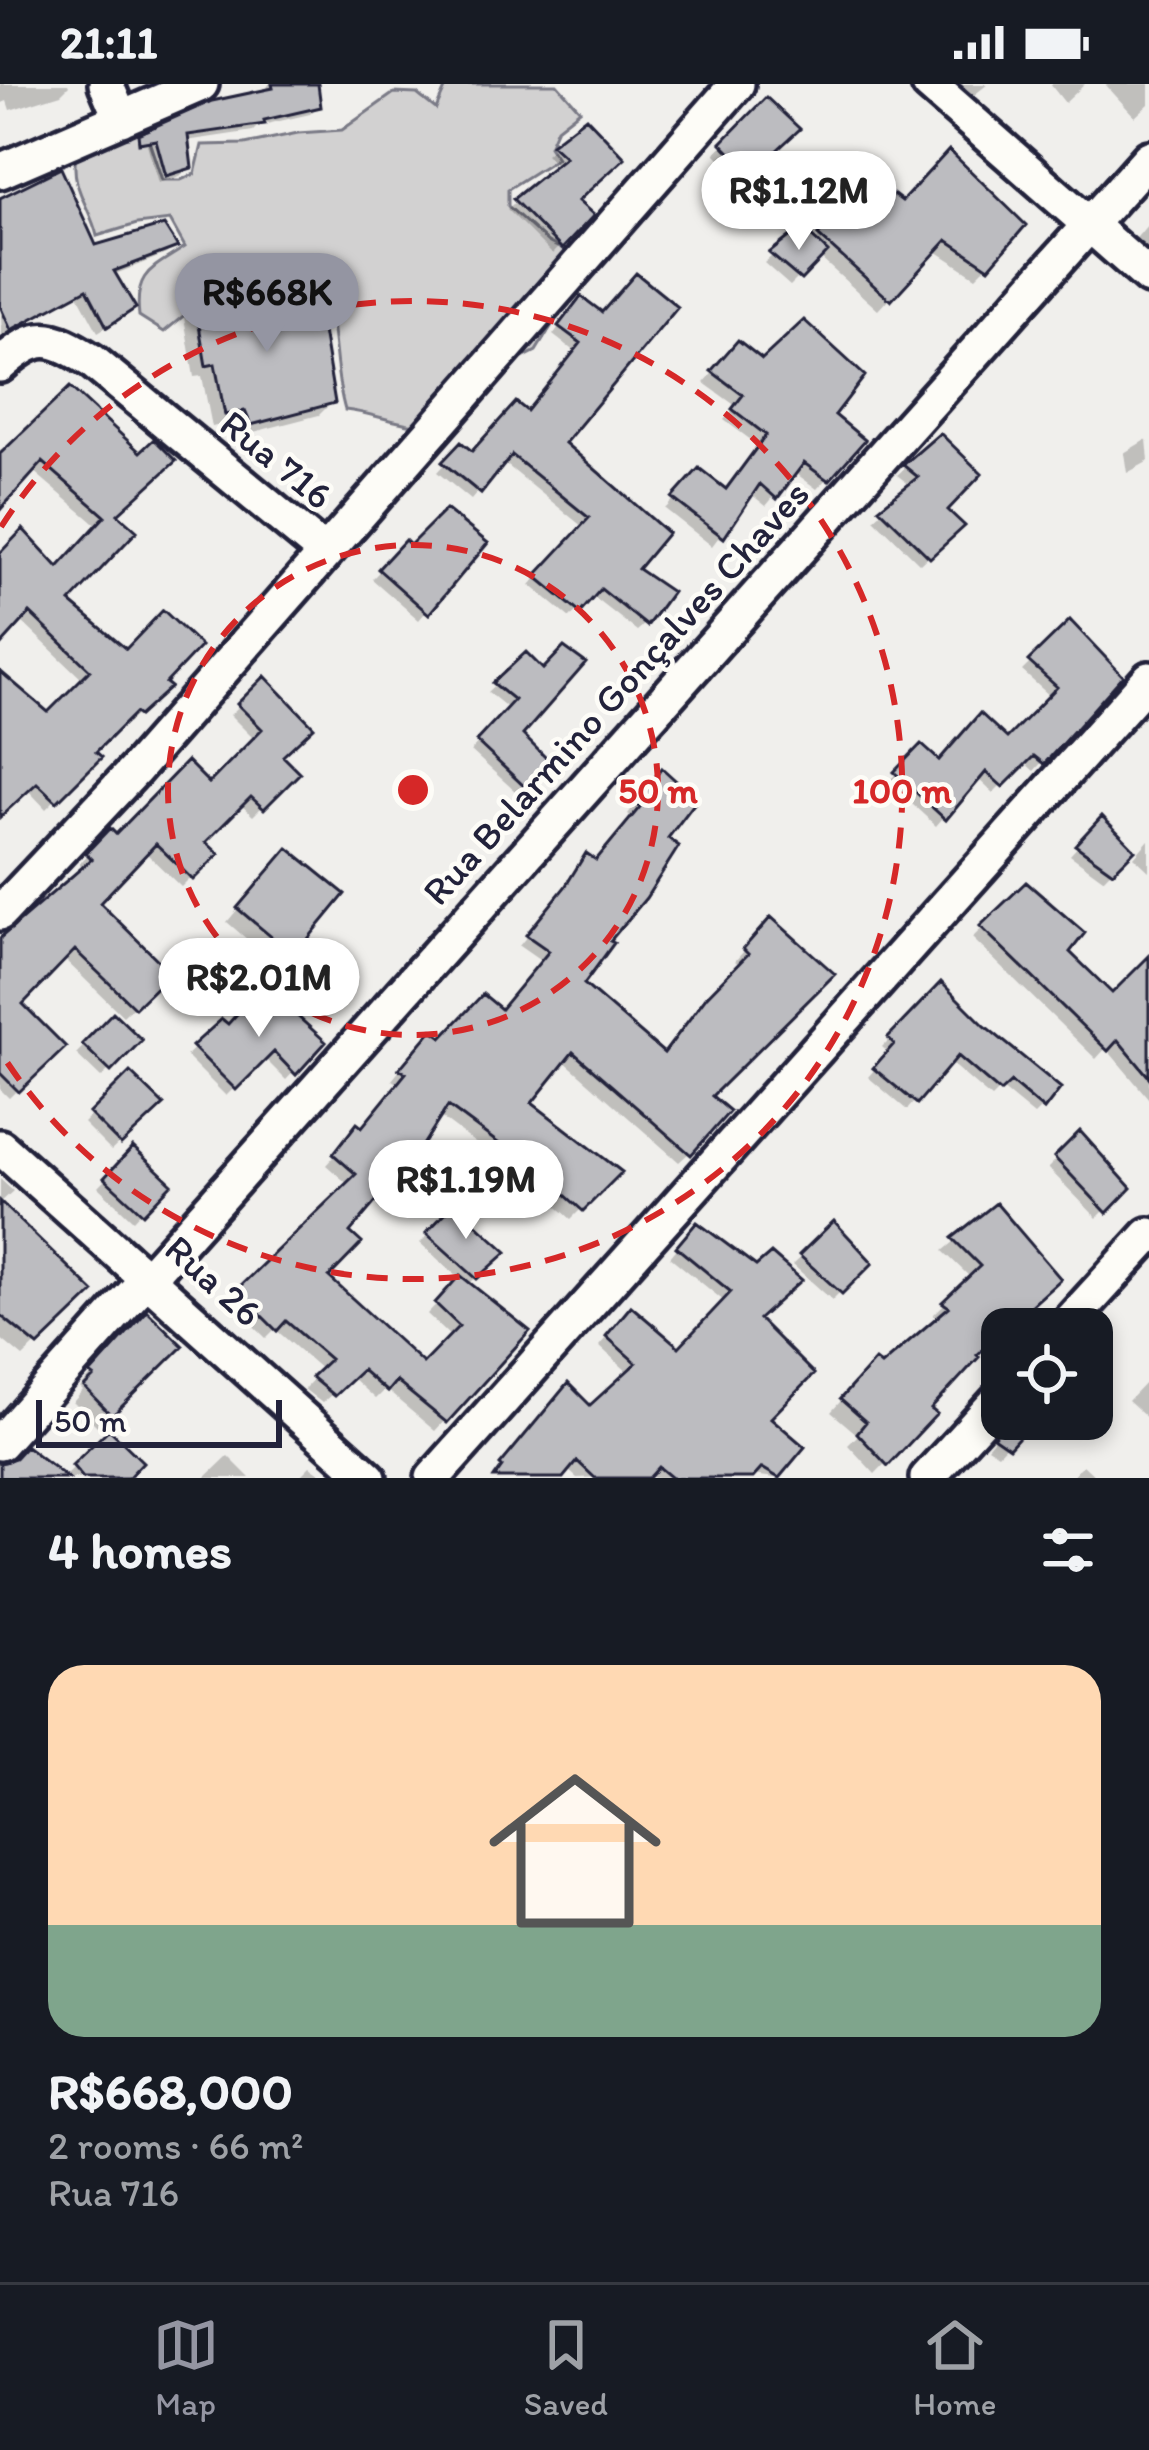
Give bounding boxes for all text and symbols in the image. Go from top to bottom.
text: 21:11 [60,15,157,69]
pin: R$1.12M [688,151,910,253]
text: R$1.12M [728,166,870,213]
pin: R$668K [169,253,365,355]
text: R$668K [202,268,332,315]
street label: Rua 716 [211,400,342,519]
street label: Rua Belarmino Gonçalves Chaves [412,470,819,914]
centre of rings [392,769,434,811]
text: 50 m [618,769,698,812]
text: 100 m [852,769,952,812]
pin: R$2.01M [148,938,370,1040]
text: R$2.01M [185,953,333,1000]
pin: R$1.19M [355,1140,577,1242]
text: R$1.19M [396,1155,537,1202]
street label: Rua 26 [155,1225,272,1336]
map controls [981,1308,1113,1440]
button: locate [981,1308,1113,1440]
scale bar [36,1394,282,1447]
text: 50 m [54,1401,127,1440]
icon: filters [1035,1517,1101,1583]
text: 4 homes [48,1520,232,1581]
icon: home [467,1743,683,1959]
text: R$668,000 [48,2061,293,2122]
text: 2 rooms · 66 m² [48,2122,303,2169]
text: Rua 716 [48,2169,179,2216]
tab: Map [153,2312,219,2423]
tab: Saved [524,2312,608,2423]
tab: Home [913,2312,996,2423]

